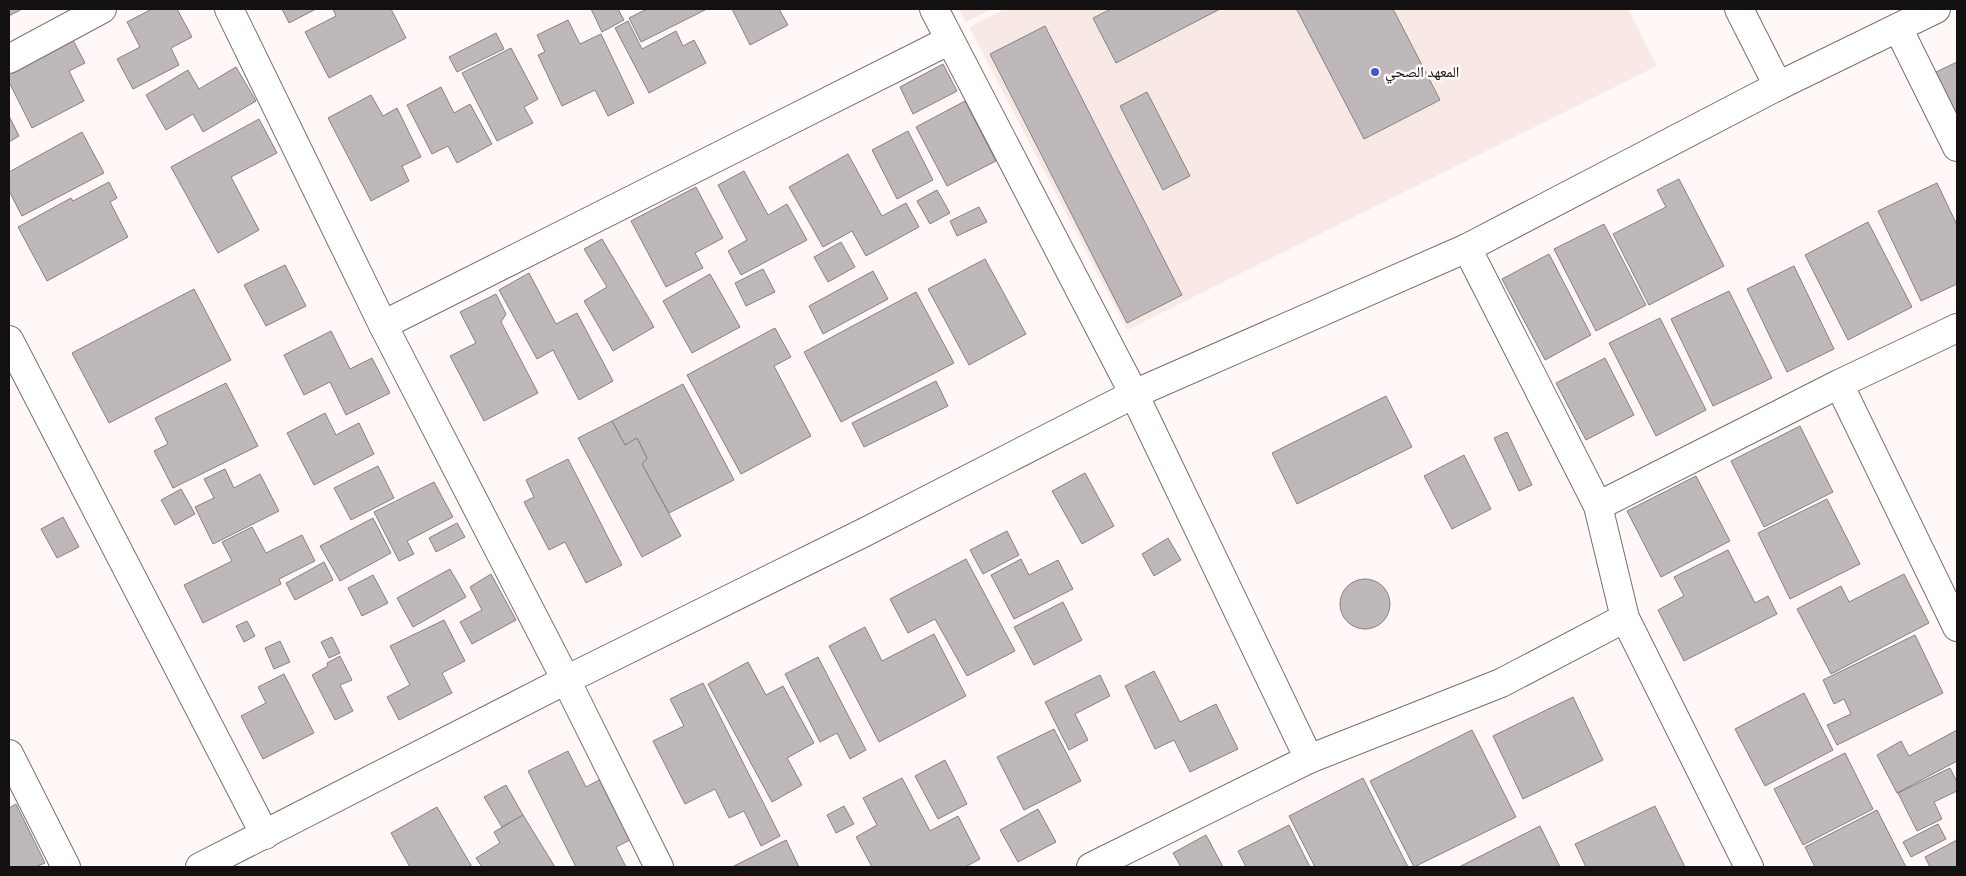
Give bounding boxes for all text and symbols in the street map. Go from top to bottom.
place label: المعهد الصحي [1385,63,1459,84]
marker: المعهد الصحي [1369,66,1381,78]

